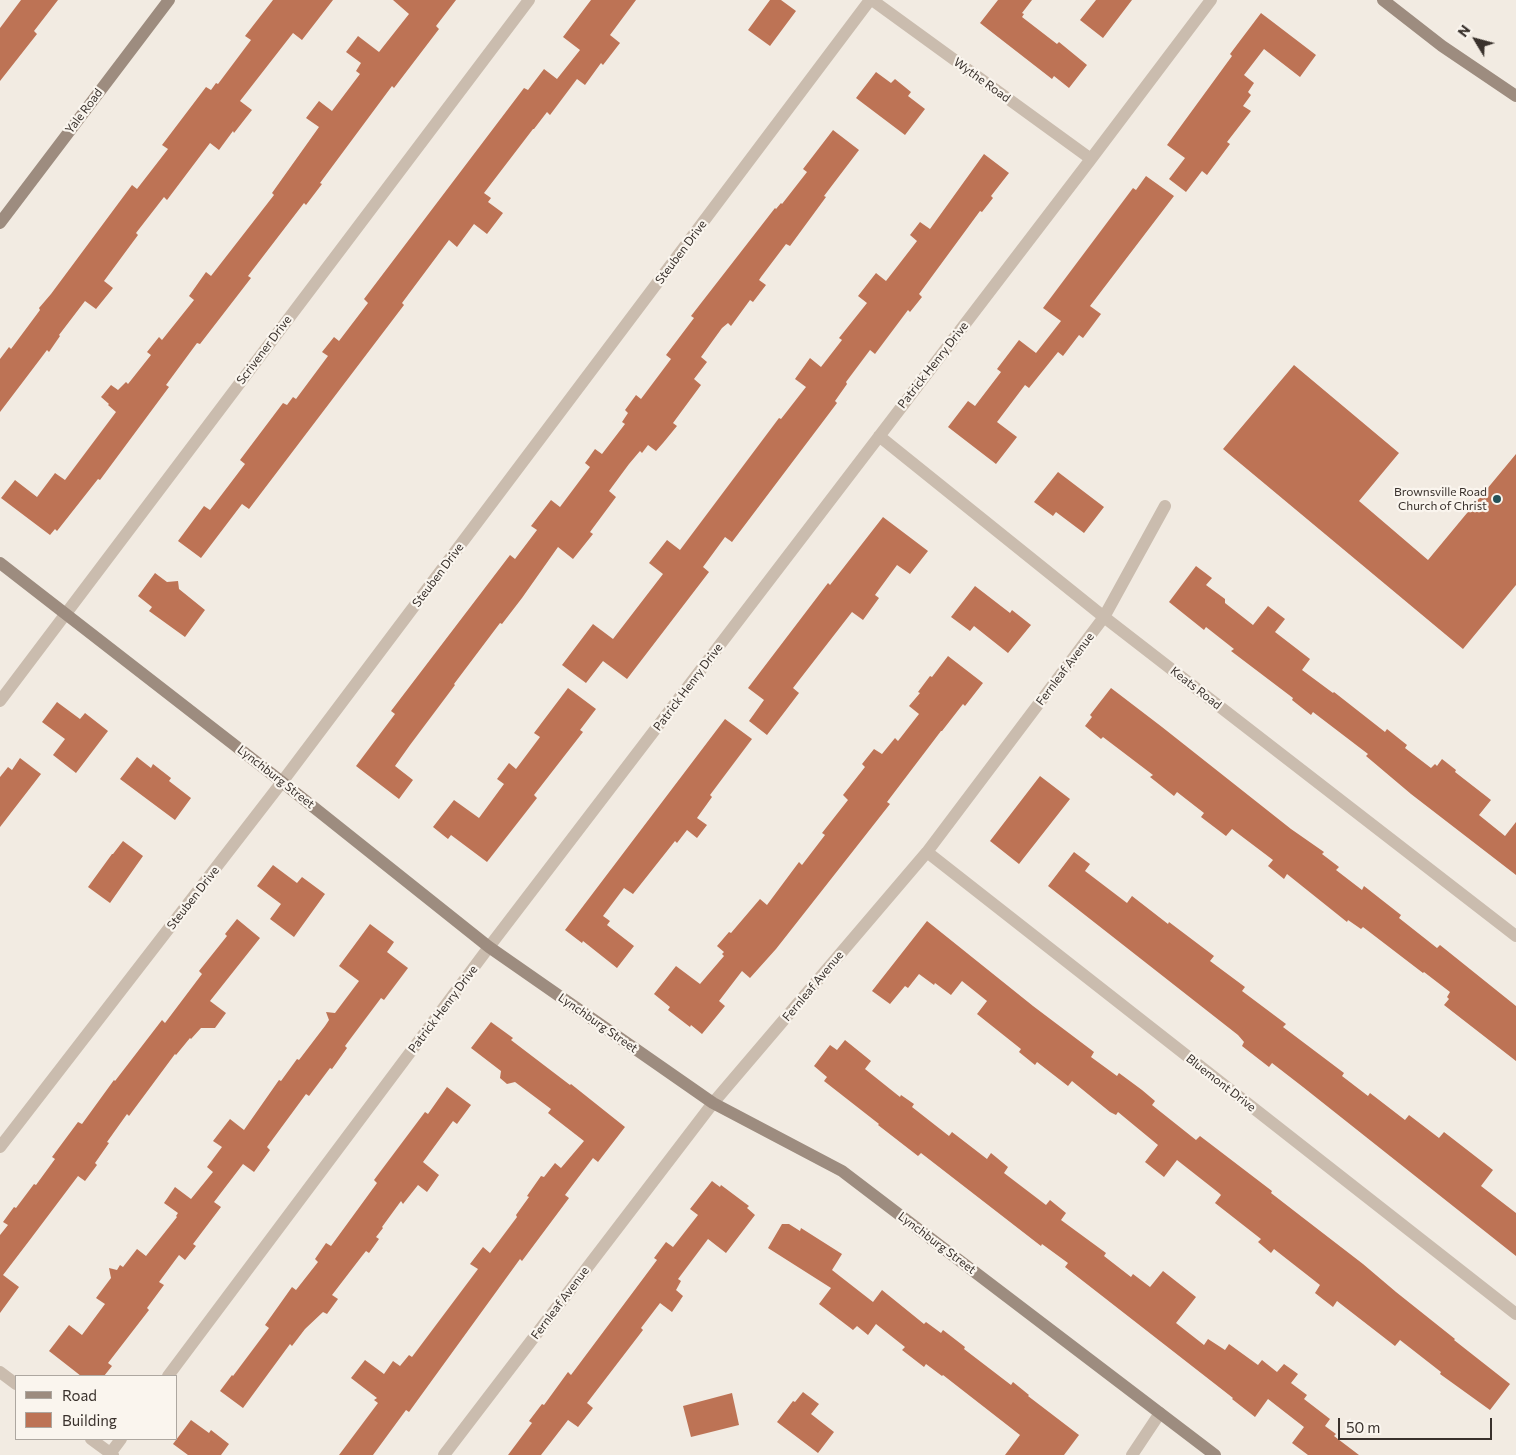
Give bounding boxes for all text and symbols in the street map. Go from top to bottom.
north arrow [1451,15,1501,65]
text: N [1454,21,1474,40]
street label: Wythe Road [951,55,1013,105]
street label: Yale Road [62,86,106,136]
street label: Steuben Drive [652,217,710,287]
street label: Scrivener Drive [233,313,295,387]
street label: Patrick Henry Drive [895,319,971,411]
place label: Brownsville Road Church of Christ [1394,485,1487,513]
marker: Brownsville Road Church of Christ [1491,493,1503,505]
street label: Steuben Drive [409,540,467,610]
street label: Fernleaf Avenue [1033,630,1097,708]
street label: Patrick Henry Drive [650,640,726,734]
street label: Keats Road [1168,664,1224,712]
street label: Lynchburg Street [235,742,317,812]
street label: Steuben Drive [164,863,222,933]
street label: Fernleaf Avenue [779,948,847,1024]
street label: Patrick Henry Drive [405,962,481,1056]
street label: Lynchburg Street [555,990,641,1056]
street label: Bluemont Drive [1183,1051,1259,1115]
street label: Lynchburg Street [895,1209,979,1277]
street label: Fernleaf Avenue [528,1264,592,1342]
legend [15,1375,178,1440]
text: Road [62,1386,97,1404]
scale bar [1341,1408,1495,1440]
text: Building [62,1411,117,1429]
text: 50 m [1346,1418,1380,1436]

